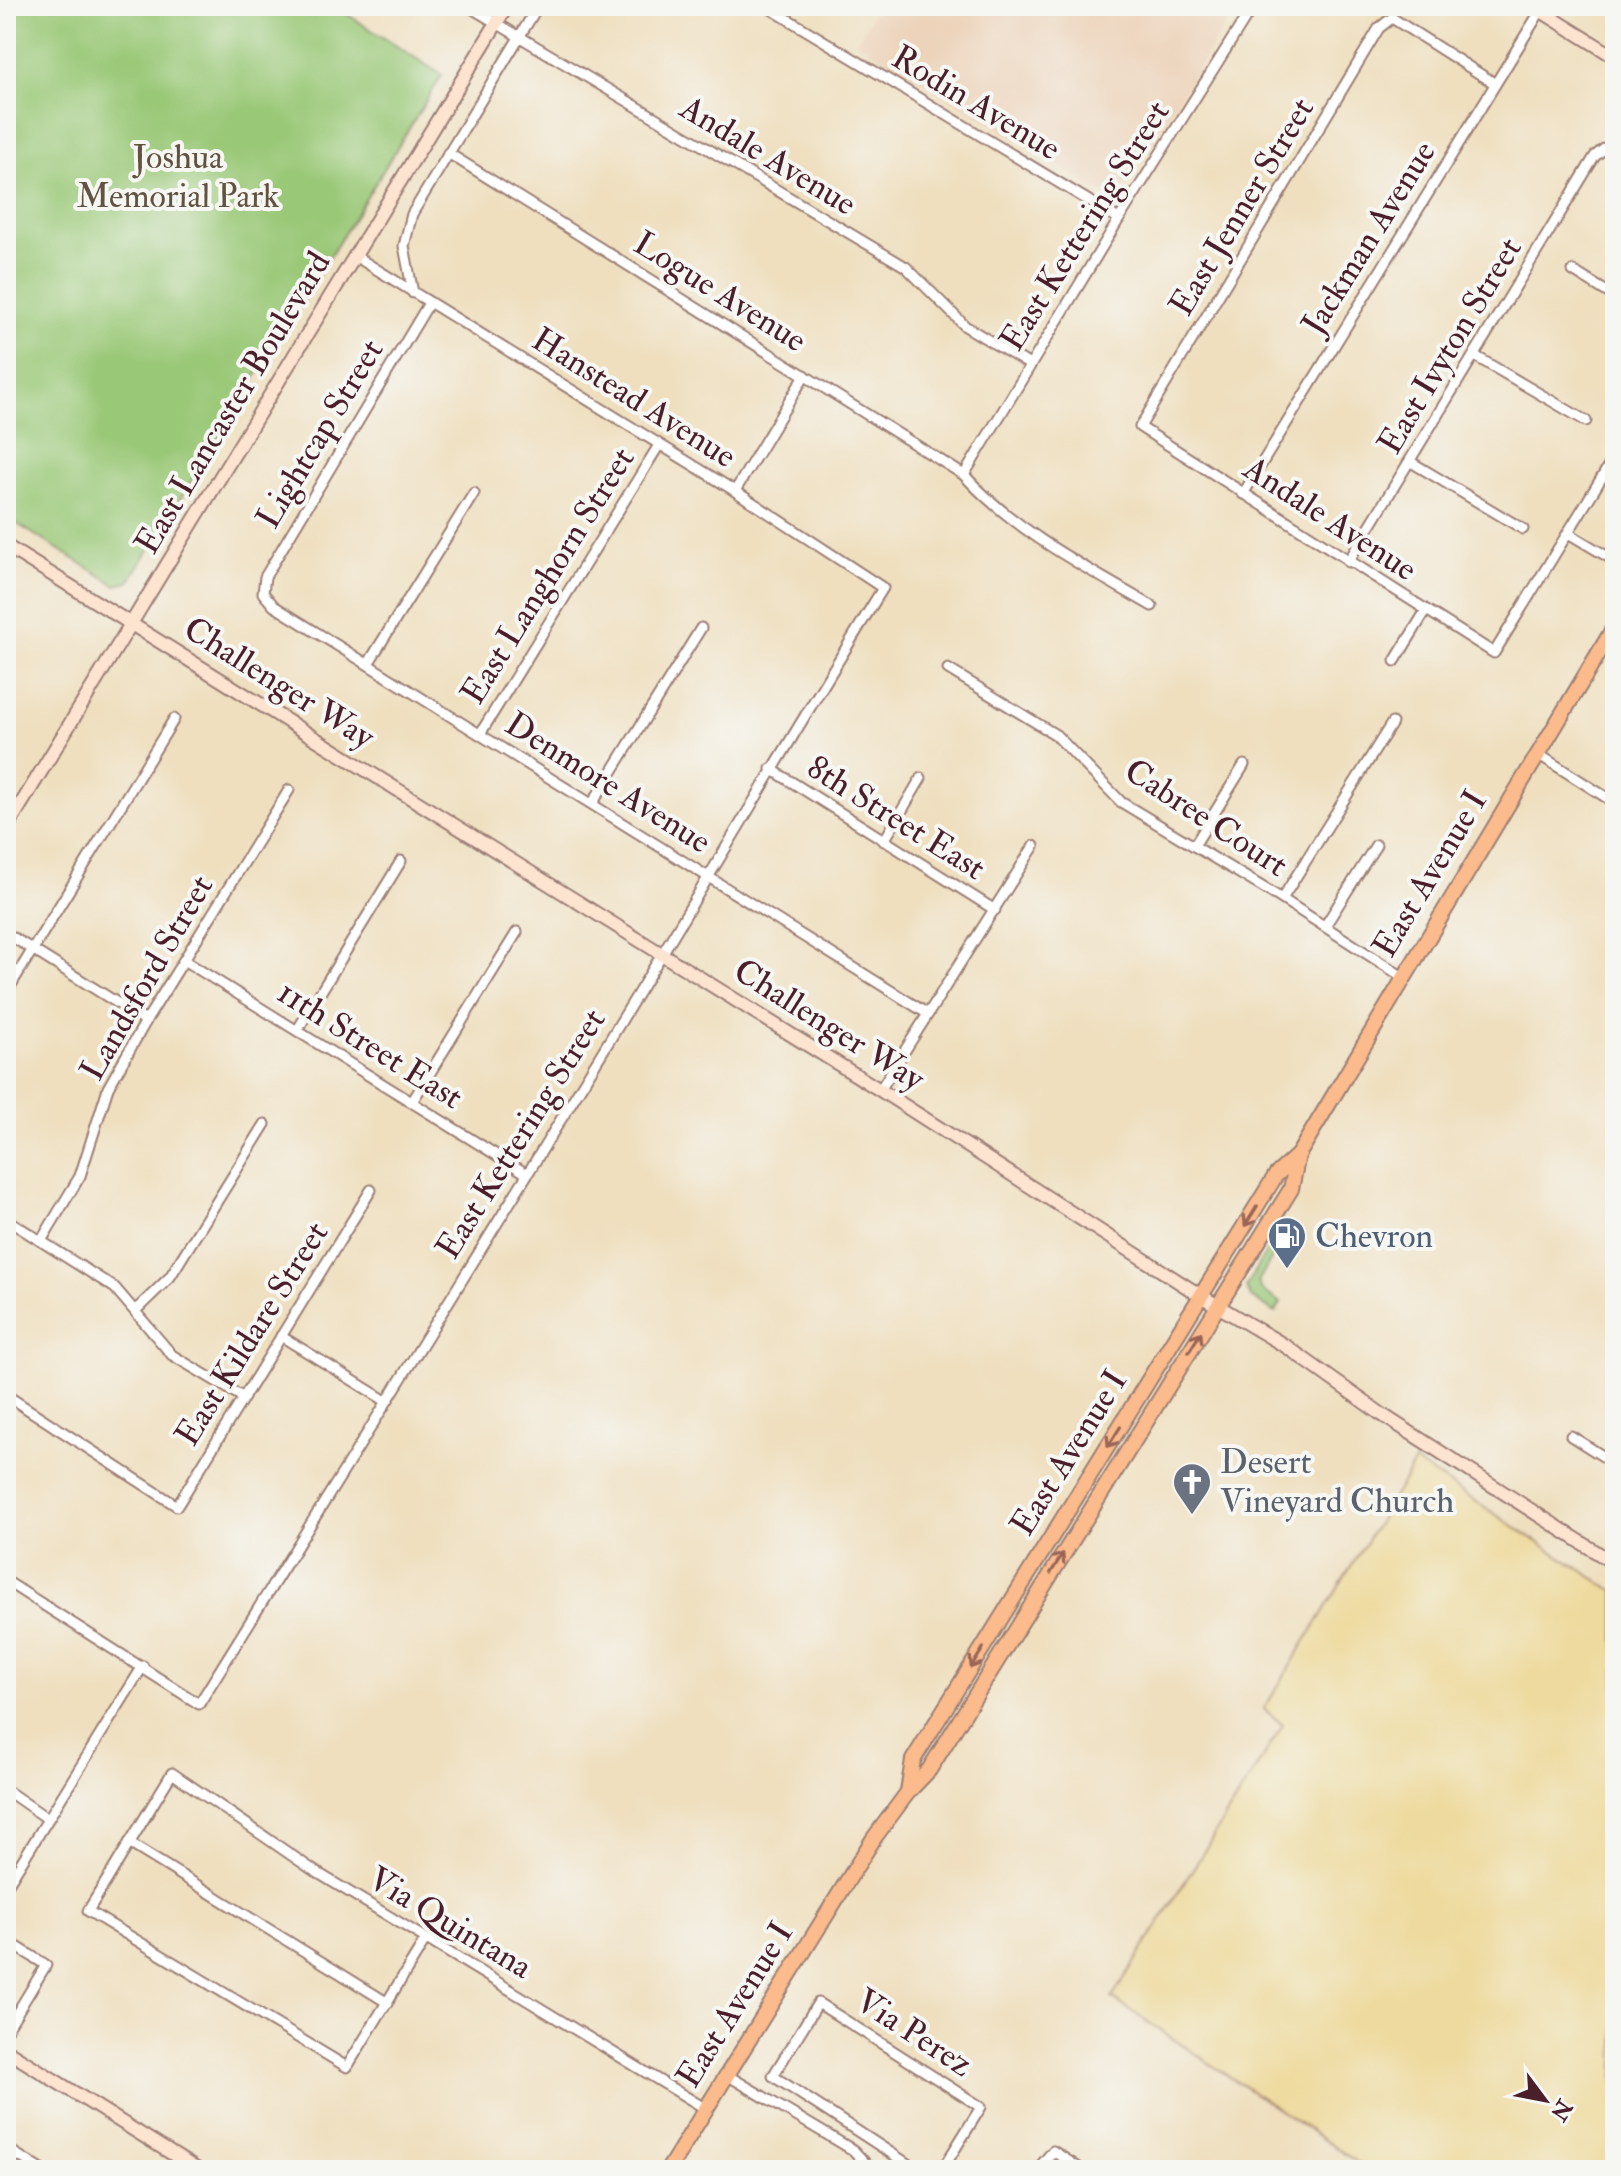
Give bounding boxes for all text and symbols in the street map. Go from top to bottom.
street label: Rodin Avenue [884,36,1068,170]
street label: Andale Avenue [671,86,864,225]
street label: East Jenner Street [1160,90,1324,324]
street label: East Kettering Street [991,93,1179,359]
street label: Jackman Avenue [1292,133,1446,344]
park label: Joshua Memorial Park [77,136,279,218]
street label: Logue Avenue [626,222,814,362]
street label: East Ivyton Street [1368,230,1532,462]
street label: East Lancaster Boulevard [126,244,341,562]
street label: Hanstead Avenue [524,318,744,478]
street label: Lightcap Street [247,332,393,536]
street label: East Langhorn Street [452,440,644,712]
street label: Andale Avenue [1234,446,1425,591]
street label: Challenger Way [176,607,383,759]
street label: Denmore Avenue [497,703,719,863]
street label: 8th Street East [799,746,993,890]
street label: Cabree Court [1116,749,1296,887]
street label: East Avenue I [1363,783,1497,965]
street label: Landsford Street [71,868,223,1088]
street label: Challenger Way [726,949,933,1101]
street label: 11th Street East [269,971,471,1119]
street label: East Kettering Street [427,1001,615,1267]
one-way arrow [1243,1204,1259,1227]
street label: East Kildare Street [166,1214,338,1454]
fuel station icon: Chevron [1266,1215,1308,1270]
place label: Chevron [1315,1215,1433,1258]
one-way arrow [1187,1331,1203,1354]
street label: East Avenue I [1001,1362,1137,1544]
one-way arrow [1106,1425,1122,1448]
place label: Desert Vineyard Church [1220,1441,1454,1523]
church icon: Desert Vineyard Church [1171,1461,1213,1516]
one-way arrow [1050,1552,1066,1575]
one-way arrow [969,1646,985,1669]
street label: Via Quintana [360,1857,540,1989]
street label: East Avenue I [667,1914,803,2096]
street label: Via Perez [848,1979,980,2087]
north arrow [1505,2060,1585,2140]
text: N [1544,2093,1579,2126]

